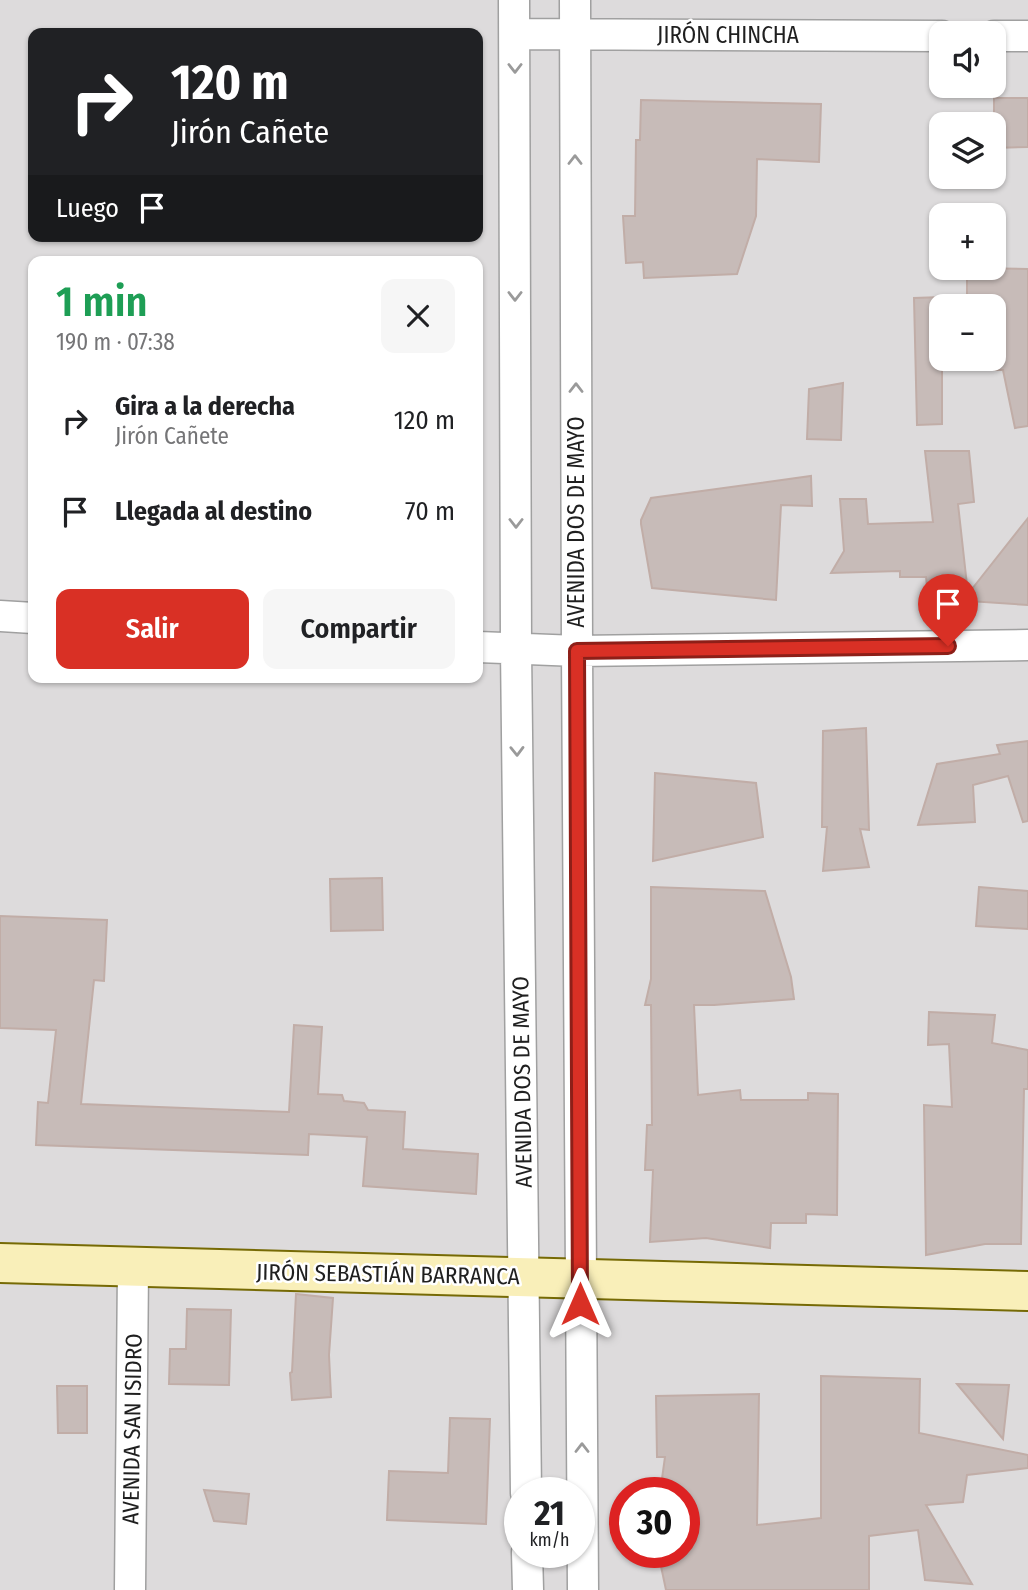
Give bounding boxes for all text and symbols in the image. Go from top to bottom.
street label: JIRÓN CHINCHA [657,21,799,49]
map controls [929,21,1006,371]
button: sound [929,21,1006,98]
text: 120 m [171,53,289,112]
icon: right [56,56,147,147]
one-way arrow [507,63,523,74]
button: layers [929,112,1006,189]
text: Jirón Cañete [171,113,329,151]
one-way arrow [567,155,583,165]
icon: arrive [133,189,171,227]
text: Luego [56,193,119,224]
button: + [929,203,1006,280]
text: 1 min [56,277,147,327]
button: close [381,279,455,353]
one-way arrow [507,291,523,301]
button: − [929,294,1006,371]
text: 190 m · 07:38 [56,328,175,356]
one-way arrow [568,382,584,393]
text: Gira a la derecha [115,391,295,422]
icon: right [56,402,94,440]
text: 120 m [394,405,455,436]
street label: AVENIDA DOS DE MAYO [562,416,590,628]
text: Jirón Cañete [115,422,229,450]
icon: arrive [56,493,94,531]
text: Llegada al destino [115,496,312,527]
text: 70 m [405,496,455,527]
one-way arrow [508,518,524,529]
pin [918,574,978,646]
icon: arrive [929,585,967,623]
button: Salir [56,589,249,669]
button: Compartir [263,589,455,669]
one-way arrow [510,745,525,756]
street label: AVENIDA DOS DE MAYO [506,976,538,1188]
street label: JIRÓN SEBASTIÁN BARRANCA [256,1257,520,1290]
position arrow [543,1267,617,1341]
street label: AVENIDA SAN ISIDRO [116,1333,148,1525]
one-way arrow [574,1443,590,1453]
speed limit sign: 30 [609,1477,700,1568]
text: 21 [534,1492,565,1534]
text: km/h [529,1529,570,1551]

